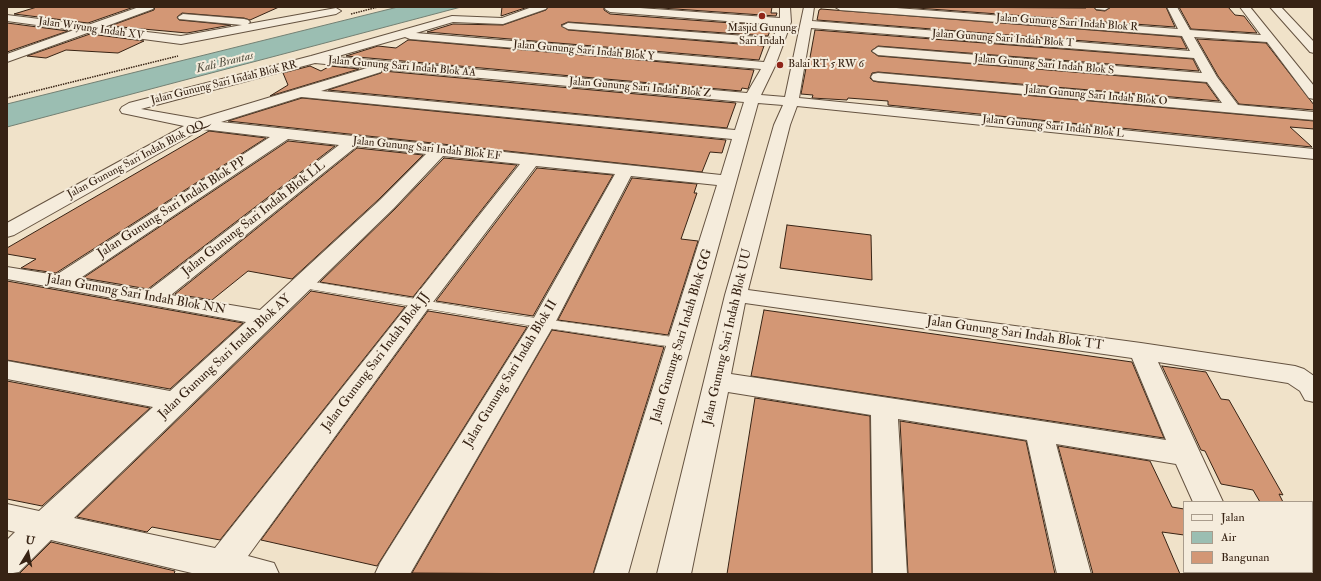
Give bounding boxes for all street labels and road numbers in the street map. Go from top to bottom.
street label: Jalan Gunung Sari Indah Blok R [996,11,1138,35]
street label: Jalan Wiyung Indah XV [37,15,145,43]
street label: Jalan Gunung Sari Indah Blok T [931,27,1075,51]
street label: Jalan Gunung Sari Indah Blok Y [513,38,655,64]
street label: Jalan Gunung Sari Indah Blok S [973,52,1115,78]
street label: Jalan Gunung Sari Indah Blok AA [327,54,477,80]
street label: Jalan Gunung Sari Indah Blok RR [149,58,299,108]
street label: Jalan Gunung Sari Indah Blok Z [568,75,712,101]
street label: Jalan Gunung Sari Indah Blok O [1024,83,1168,109]
street label: Jalan Gunung Sari Indah Blok L [981,113,1125,141]
street label: Jalan Gunung Sari Indah Blok QQ [65,118,207,202]
street label: Jalan Gunung Sari Indah Blok EF [352,135,502,163]
street label: Jalan Gunung Sari Indah Blok PP [95,154,249,262]
street label: Jalan Gunung Sari Indah Blok LL [179,158,329,280]
street label: Jalan Gunung Sari Indah Blok GG [648,247,716,425]
street label: Jalan Gunung Sari Indah Blok UU [700,247,756,427]
street label: Jalan Gunung Sari Indah Blok NN [45,271,227,319]
street label: Jalan Gunung Sari Indah Blok JJ [319,290,433,434]
street label: Jalan Gunung Sari Indah Blok AY [155,291,295,423]
street label: Jalan Gunung Sari Indah Blok II [461,297,561,451]
street label: Jalan Gunung Sari Indah Blok TT [926,314,1104,354]

